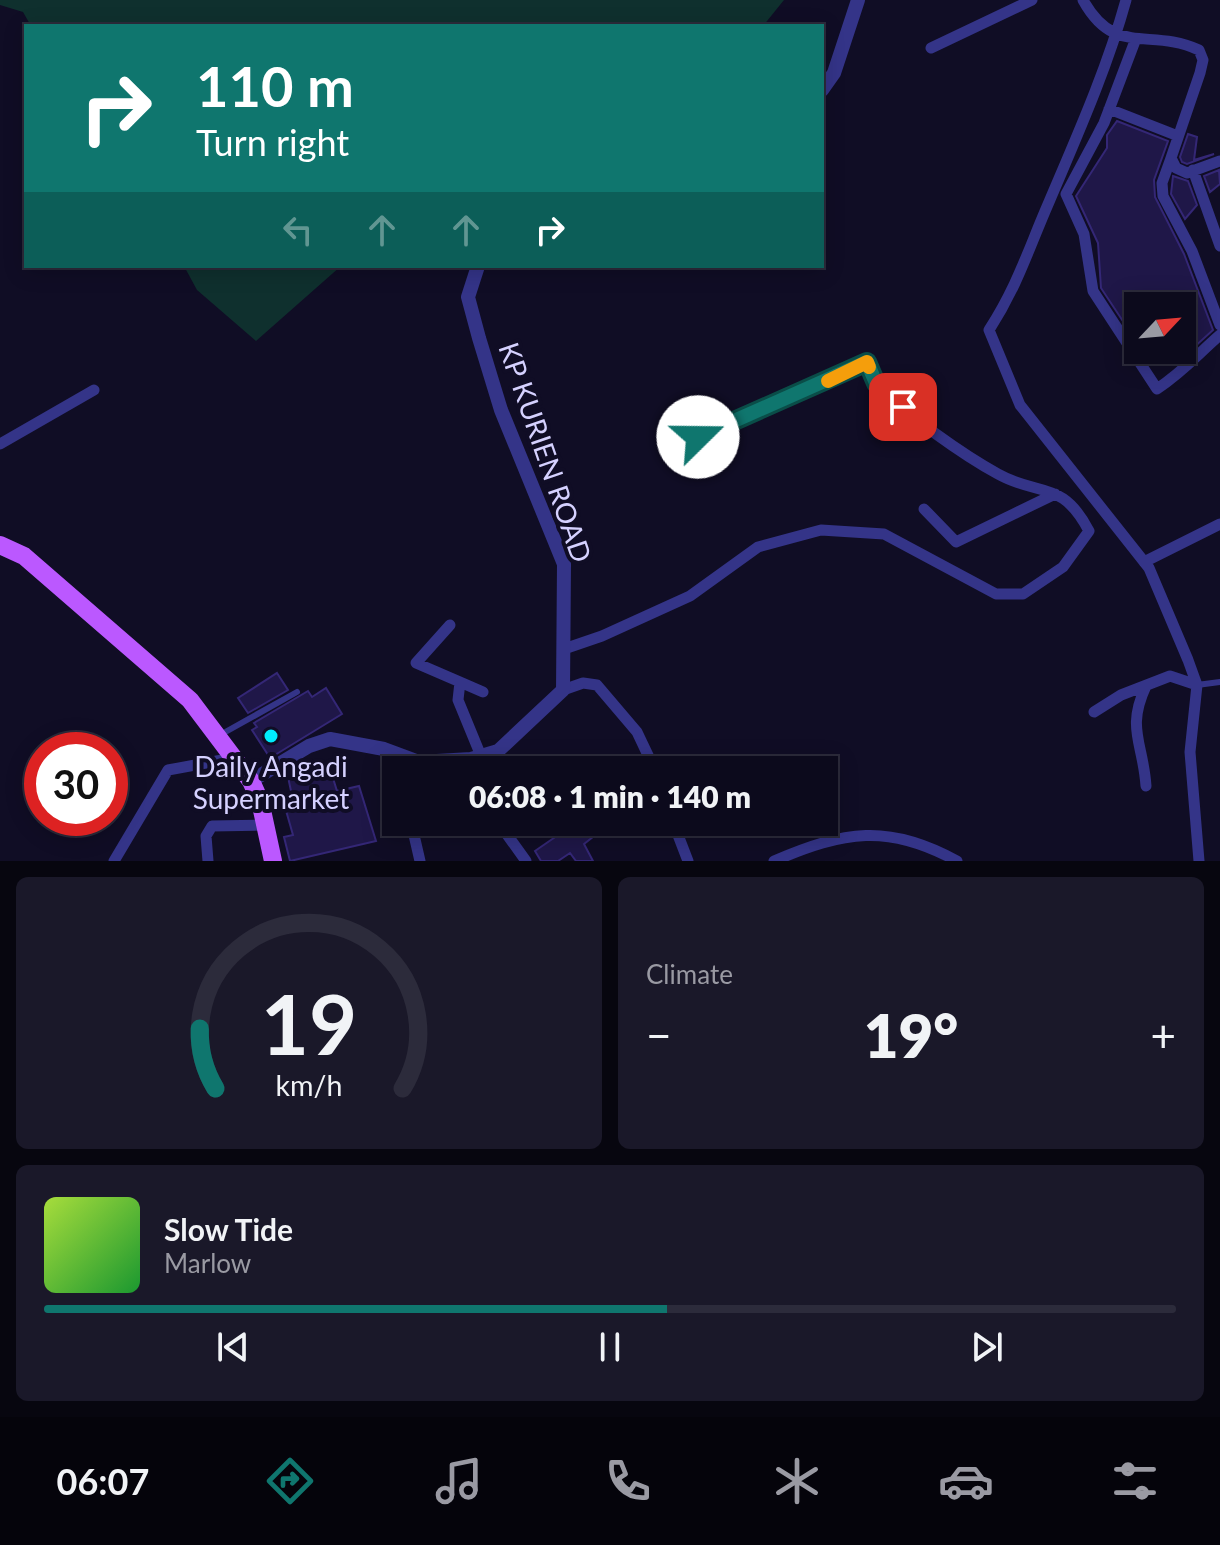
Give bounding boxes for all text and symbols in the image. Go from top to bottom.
text: 110 m [196,52,354,119]
icon: right [64,56,168,160]
text: Turn right [196,120,349,164]
icon: left [276,208,320,252]
icon: ahead [360,208,404,252]
icon: ahead [444,208,488,252]
icon: right [528,208,572,252]
north arrow [1124,292,1196,364]
map controls [1124,292,1196,364]
street label: KP KURIEN ROAD [492,338,600,566]
pin [869,373,937,441]
icon: arrive [881,385,925,429]
position arrow [656,395,740,479]
marker: Daily Angadi Supermarket [262,727,280,745]
speed limit sign: 30 [24,732,128,836]
place label: Daily Angadi Supermarket [193,749,349,815]
text: 06:08 · 1 min · 140 m [469,778,751,814]
text: Climate [646,958,733,990]
text: 19 [261,973,357,1073]
text: 19° [864,999,958,1071]
text: − [646,1009,672,1061]
text: + [1150,1009,1176,1061]
text: km/h [276,1068,342,1102]
text: Slow Tide [164,1211,293,1247]
text: Marlow [164,1247,251,1279]
icon: previous [211,1325,255,1369]
icon: pause [588,1325,632,1369]
icon: next [965,1325,1009,1369]
icon: directions [262,1453,318,1509]
icon: music [431,1453,487,1509]
icon: phone [600,1453,656,1509]
icon: climate [769,1453,825,1509]
icon: car [938,1453,994,1509]
icon: filters [1107,1453,1163,1509]
text: 06:07 [57,1459,149,1503]

